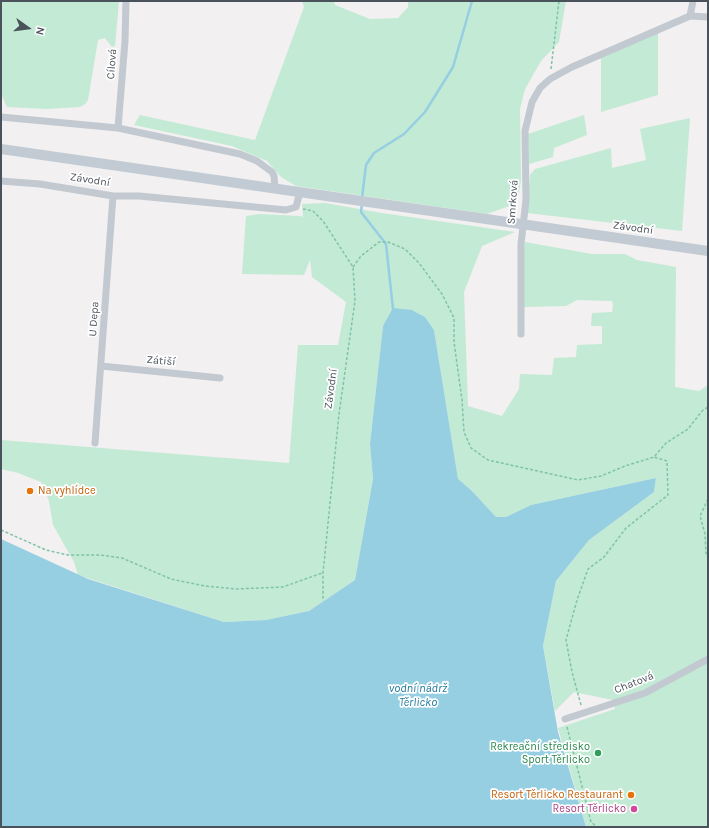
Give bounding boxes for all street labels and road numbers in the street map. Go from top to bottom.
street label: Cílová [104,48,120,80]
street label: Závodní [69,170,111,190]
street label: Smrková [505,179,521,225]
street label: Závodní [612,219,654,237]
street label: U Depa [86,301,102,337]
street label: Zátiší [146,353,176,369]
street label: Závodní [322,368,340,410]
street label: Chatová [612,669,656,697]

